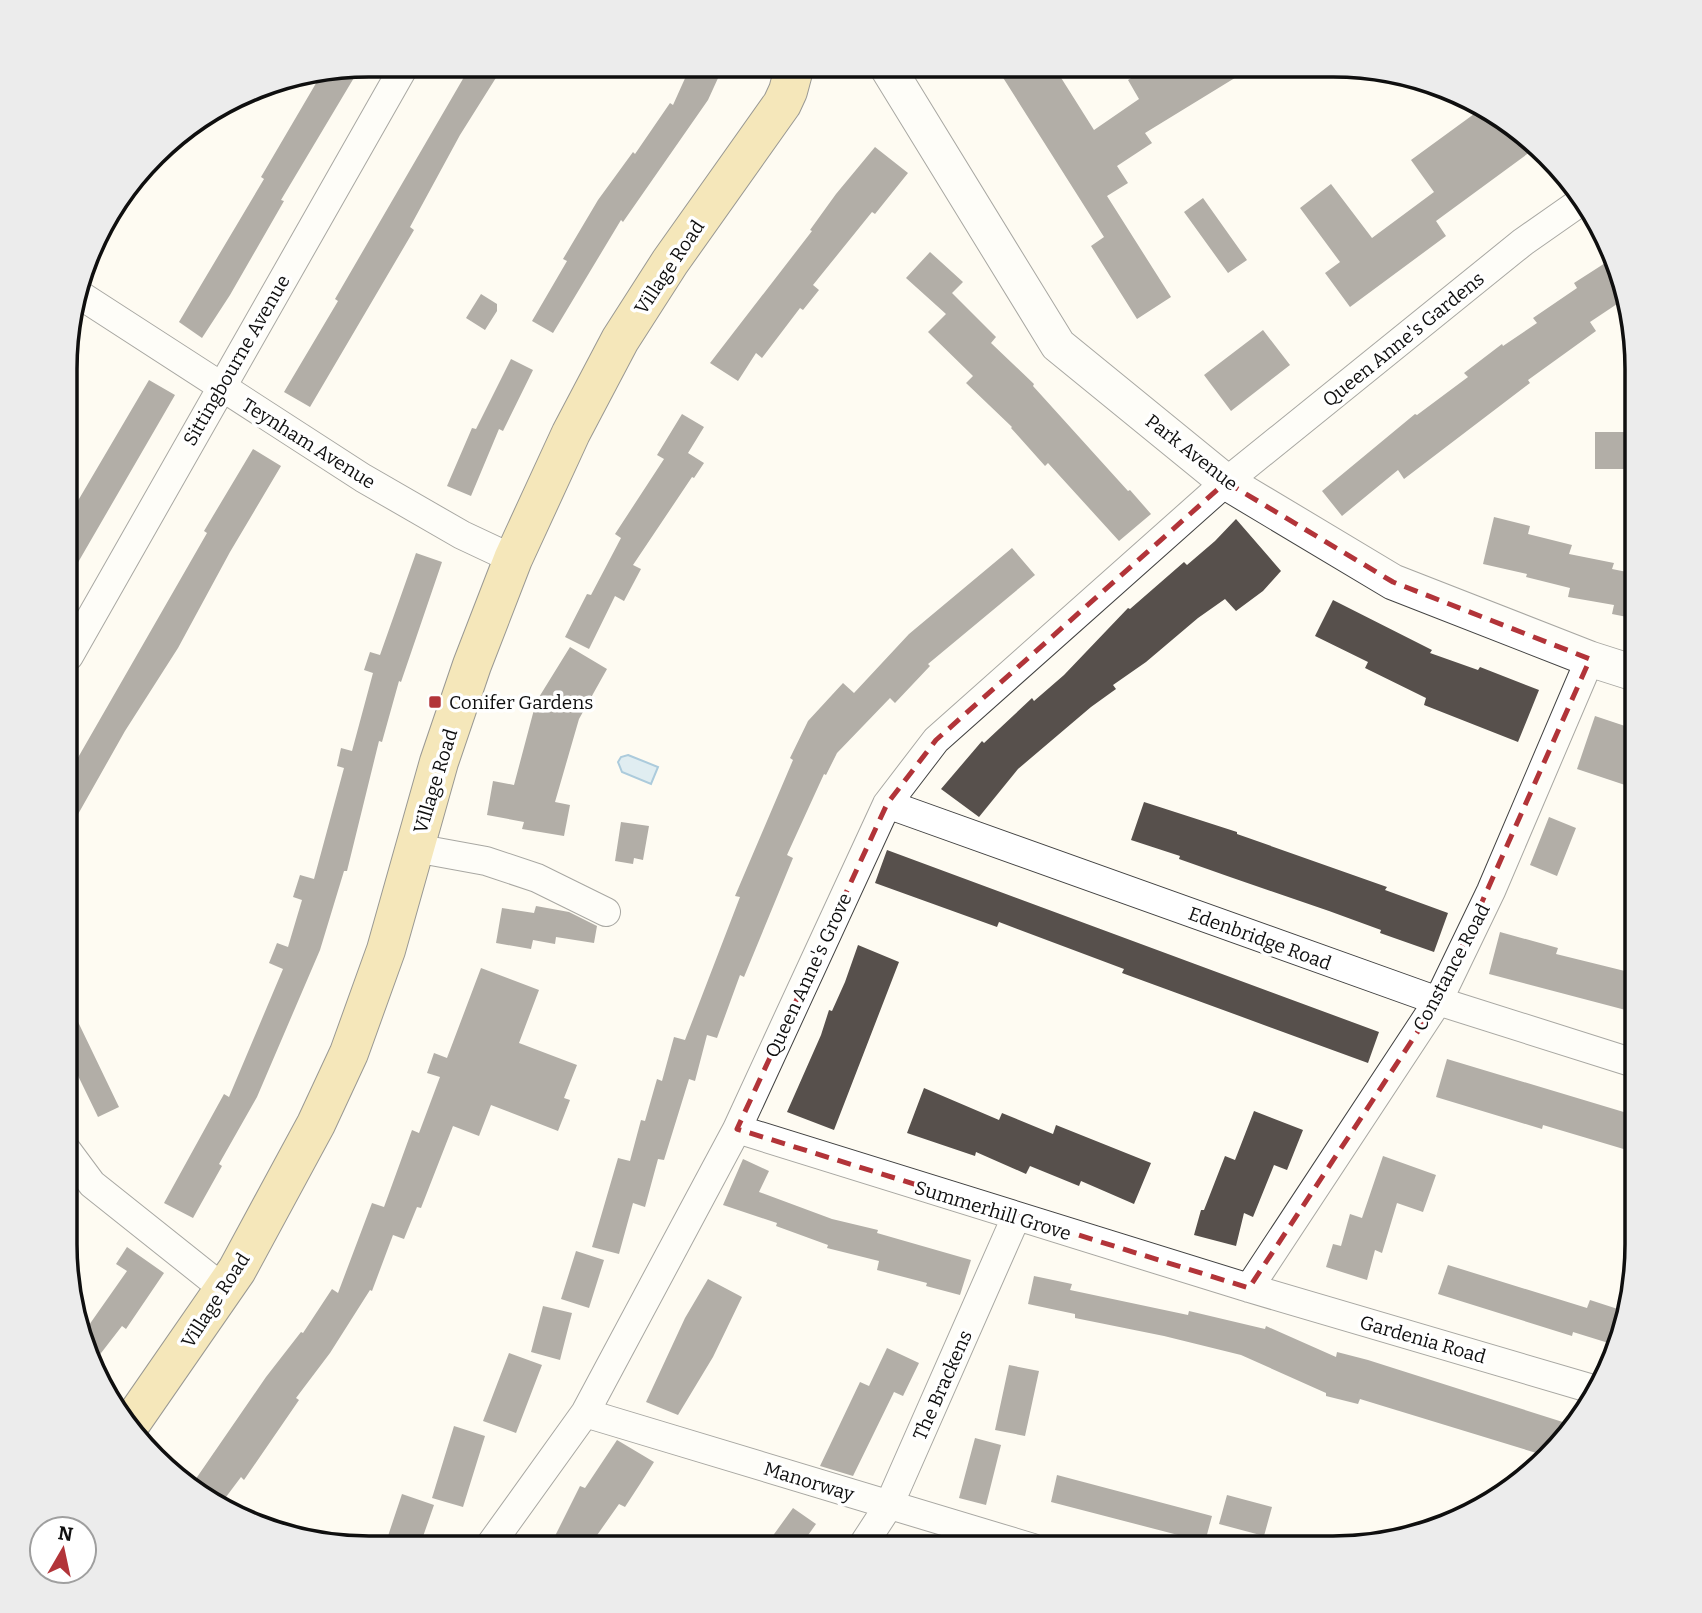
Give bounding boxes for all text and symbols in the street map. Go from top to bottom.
street label: Village Road [630,216,709,319]
street label: Queen Anne's Gardens [1318,267,1489,412]
street label: Sittingbourne Avenue [178,271,295,450]
street label: Teynham Avenue [238,393,380,494]
street label: Park Avenue [1141,409,1242,496]
place label: Conifer Gardens [449,691,593,714]
marker: Conifer Gardens [427,694,443,710]
street label: Village Road [409,726,462,836]
street label: Queen Anne's Grove [760,889,857,1061]
street label: Constance Road [1408,900,1495,1035]
street label: Edenbridge Road [1185,902,1334,975]
street label: Summerhill Grove [912,1176,1074,1245]
street label: Village Road [176,1249,255,1352]
street label: Gardenia Road [1357,1310,1489,1368]
street label: The Brackens [908,1327,977,1444]
street label: Manorway [761,1457,858,1506]
north arrow [28,1515,98,1585]
text: N [57,1521,75,1546]

